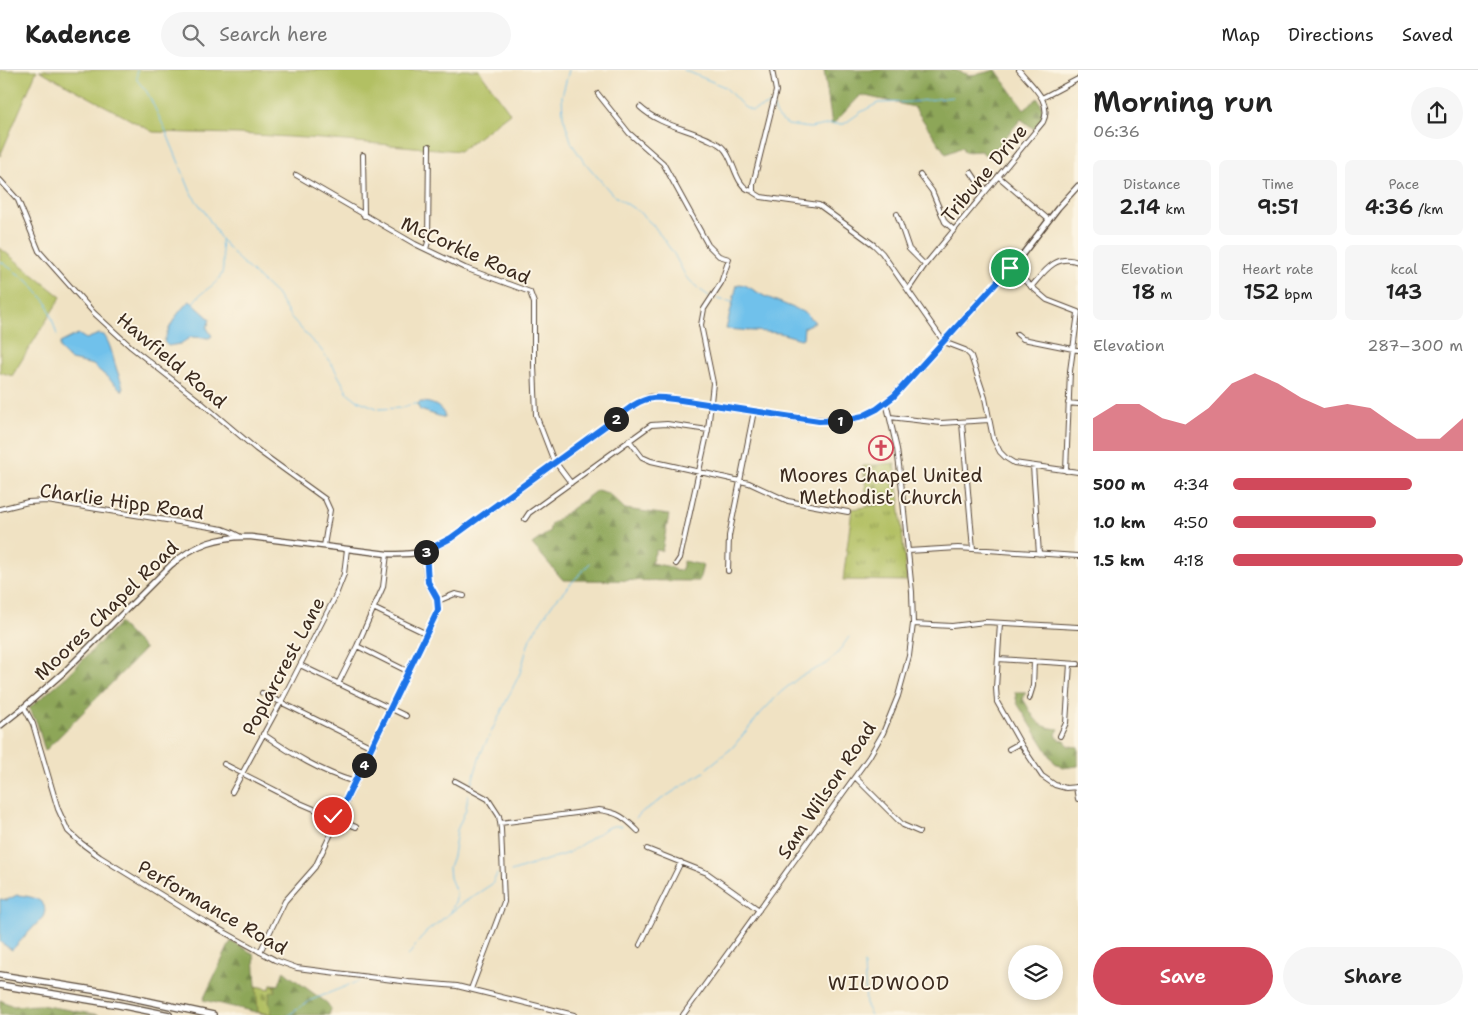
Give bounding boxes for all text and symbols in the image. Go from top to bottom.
search box [161,12,511,57]
text: Kadence [25,19,131,51]
icon: search [179,21,207,49]
text: Search here [219,22,328,47]
text: Map [1222,23,1260,47]
text: Directions [1288,23,1374,47]
text: Saved [1402,23,1453,47]
text: Morning run [1093,83,1273,121]
button: share [1411,87,1463,139]
street label: Tribune Drive [936,119,1033,228]
text: 06:36 [1093,121,1140,142]
text: Distance [1123,175,1181,193]
text: Time [1262,175,1294,193]
text: Pace [1389,175,1419,193]
text: 2.14 [1119,193,1160,221]
text: 9:51 [1257,193,1299,221]
text: 4:36 [1365,193,1414,221]
text: km [1160,200,1185,218]
text: /km [1414,200,1443,218]
street label: McCorkle Road [397,211,534,290]
pin [989,247,1031,289]
icon: arrive [996,254,1024,282]
text: Elevation [1121,260,1183,278]
text: Heart rate [1242,260,1314,278]
text: kcal [1390,260,1418,278]
text: 18 [1132,278,1156,306]
text: 152 [1244,278,1280,306]
text: 143 [1386,278,1422,306]
text: m [1156,285,1172,303]
text: bpm [1280,285,1313,303]
street label: Hawfield Road [111,307,232,414]
text: Elevation [1093,335,1165,356]
text: 287–300 m [1367,335,1463,356]
pin: 2 [604,406,628,432]
pin: 1 [828,408,852,434]
text: 2 [612,410,621,428]
text: 1 [837,412,844,430]
church icon: Moores Chapel United Methodist Church [868,435,894,461]
place label: Moores Chapel United Methodist Church [779,463,983,510]
text: 500 m [1093,474,1145,495]
text: 4:34 [1173,474,1209,495]
street label: Charlie Hipp Road [38,478,206,525]
text: 1.0 km [1093,512,1145,533]
text: 4:50 [1173,512,1208,533]
street label: Moores Chapel Road [29,535,184,686]
pin: 3 [414,540,438,564]
text: 3 [422,543,431,561]
text: 1.5 km [1093,550,1145,571]
text: 4:18 [1173,550,1204,571]
street label: Poplarcrest Lane [236,593,330,740]
street label: Sam Wilson Road [771,717,882,864]
pin: 4 [352,752,376,778]
text: 4 [360,756,369,774]
pin [312,795,354,837]
icon: check [319,802,347,830]
street label: Performance Road [133,854,292,960]
map controls [1008,945,1063,1000]
button: layers [1008,945,1063,1000]
button: Save [1093,947,1273,1005]
button: Share [1283,947,1463,1005]
district label: WILDWOOD [828,970,950,996]

